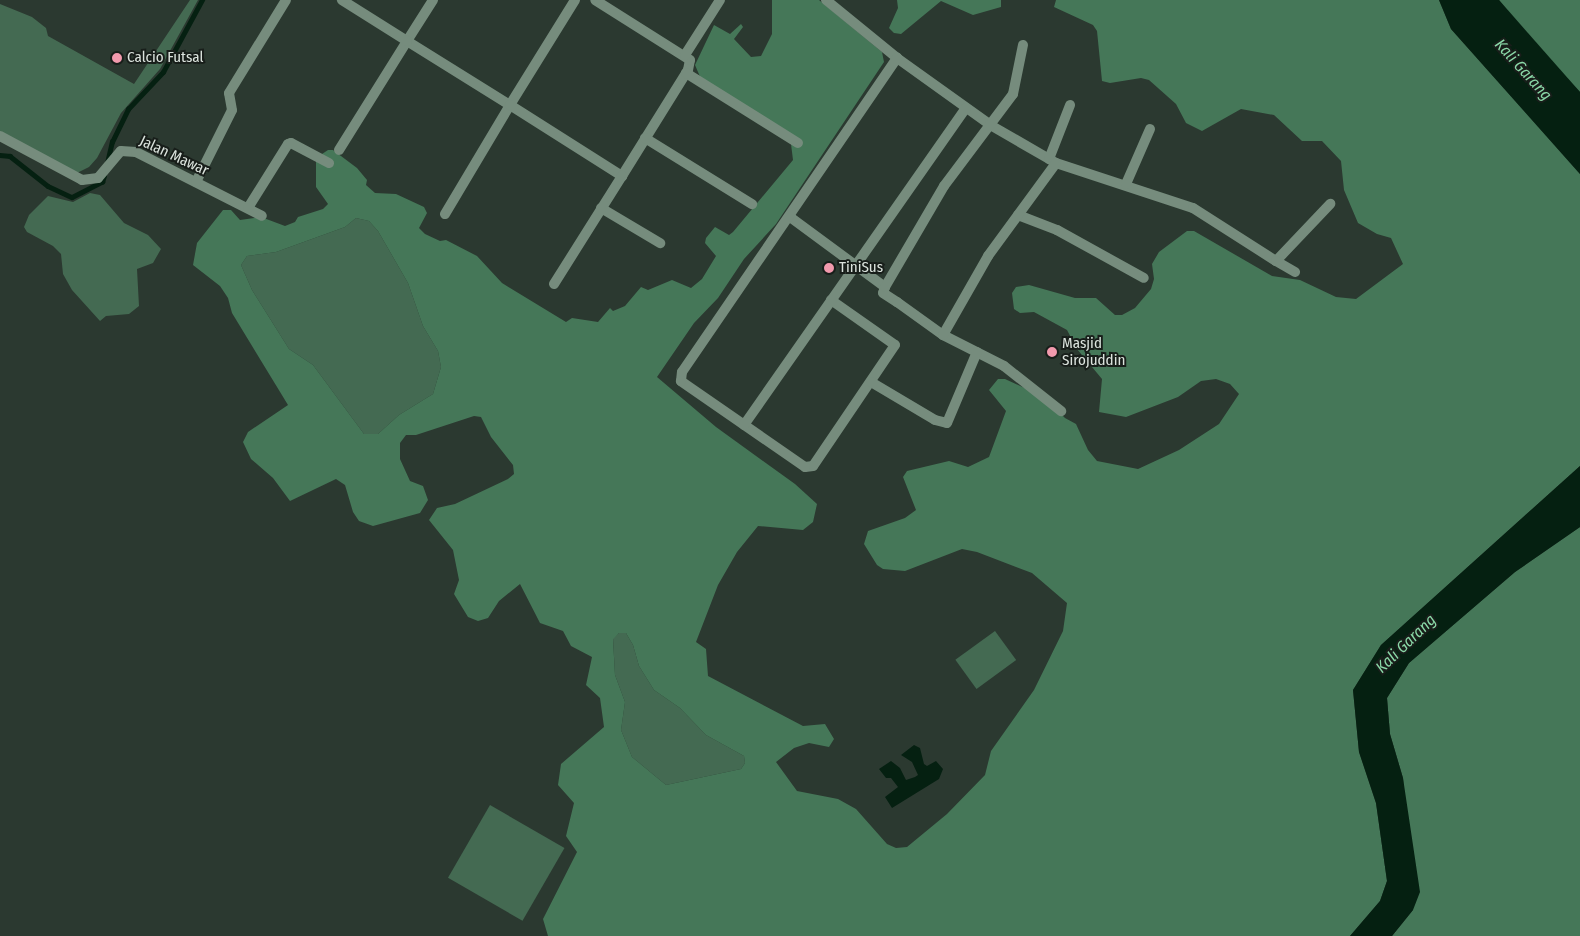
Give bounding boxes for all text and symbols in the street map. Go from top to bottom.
water label: Kali Garang [1490,35,1556,105]
place label: Calcio Futsal [127,49,203,67]
marker: Calcio Futsal [111,52,123,64]
street label: Jalan Mawar [137,132,211,180]
place label: TiniSus [839,259,883,277]
marker: TiniSus [823,262,835,274]
place label: Masjid Sirojuddin [1062,334,1125,369]
marker: Masjid Sirojuddin [1046,346,1058,358]
water label: Kali Garang [1372,611,1440,677]

